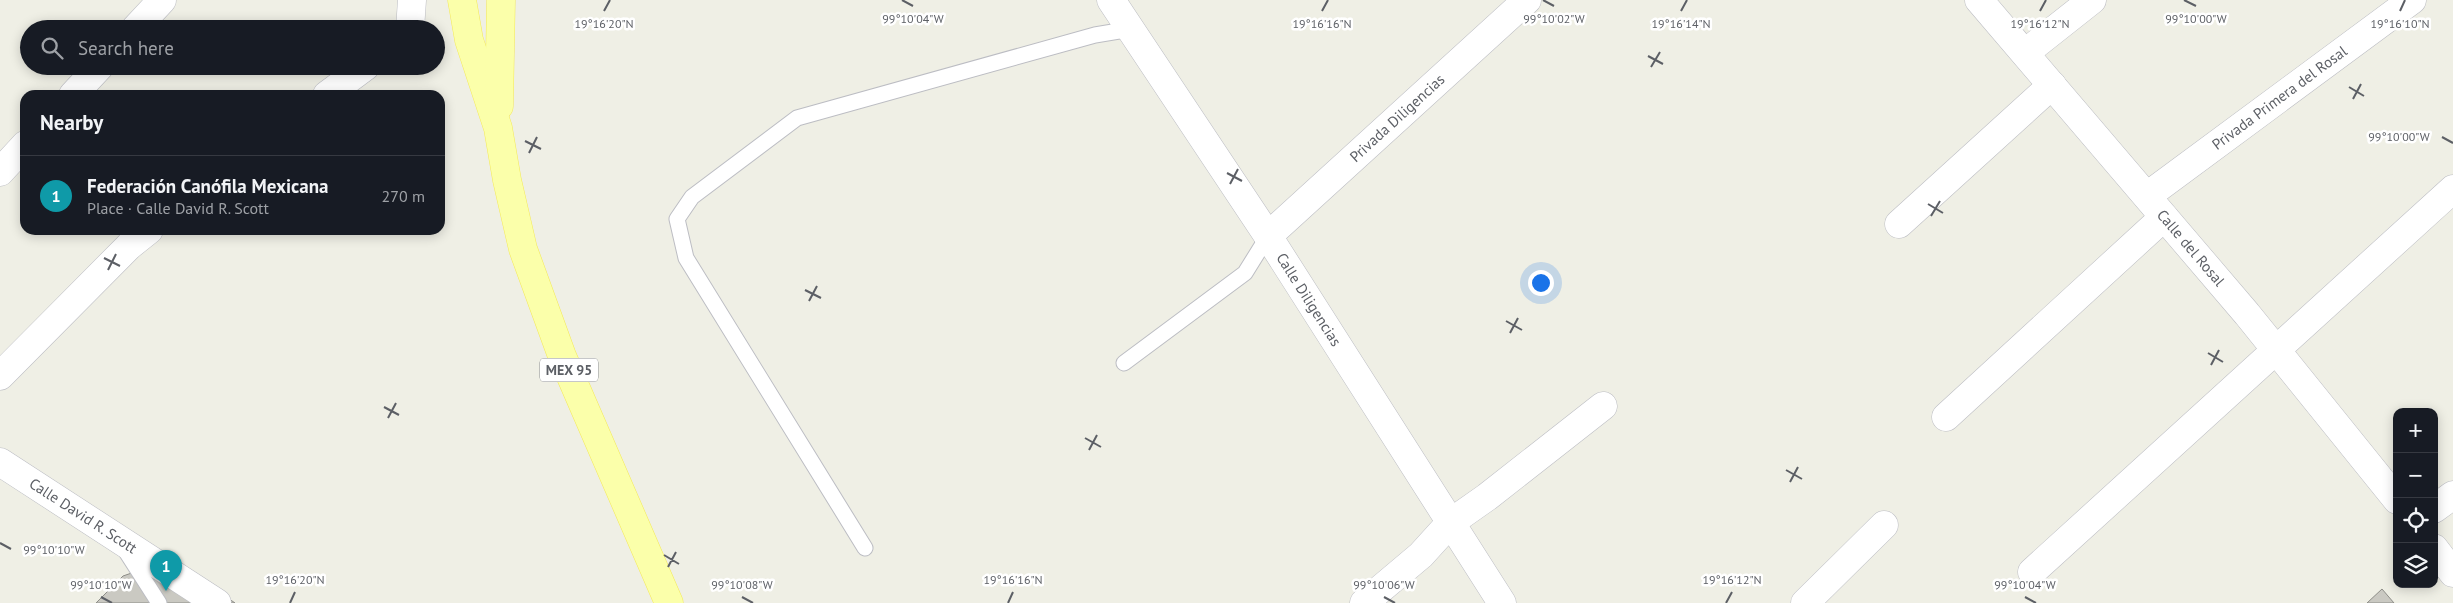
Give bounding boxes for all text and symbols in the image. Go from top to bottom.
text: 99°10'04"W [882,11,944,26]
text: 99°10'02"W [1523,11,1585,26]
text: 99°10'00"W [2165,11,2227,26]
text: 19°16'20"N [574,16,634,31]
text: 19°16'16"N [1292,16,1352,31]
text: 19°16'14"N [1651,16,1711,31]
text: 19°16'12"N [2010,16,2070,31]
text: 19°16'10"N [2370,16,2430,31]
search box [20,20,445,75]
icon: search [38,34,66,62]
text: Search here [78,36,174,60]
street label: Privada Primera del Rosal [2208,41,2351,154]
street label: Privada Diligencias [1346,70,1449,166]
text: Nearby [40,109,103,136]
text: 99°10'00"W [2368,129,2430,144]
text: Federación Canófila Mexicana [87,174,328,198]
text: 1 [51,186,61,206]
text: 270 m [382,186,425,206]
text: Place · Calle David R. Scott [87,198,269,218]
street label: Calle del Rosal [2153,205,2229,290]
street label: Calle Diligencias [1272,249,1346,350]
your location [1528,270,1554,296]
road number: MEX 95 [540,358,598,382]
map controls [2393,408,2438,588]
button: + [2393,408,2438,453]
button: − [2393,453,2438,498]
street label: Calle David R. Scott [26,474,141,557]
button: locate [2393,498,2438,543]
text: 99°10'10"W [23,542,85,557]
button: layers [2393,543,2438,588]
pin: 1 [150,550,182,591]
text: 19°16'20"N [265,572,325,587]
text: 19°16'16"N [983,572,1043,587]
text: 19°16'12"N [1702,572,1762,587]
text: 99°10'10"W [70,577,132,592]
text: 99°10'08"W [711,577,773,592]
text: 99°10'06"W [1353,577,1415,592]
text: 99°10'04"W [1994,577,2056,592]

